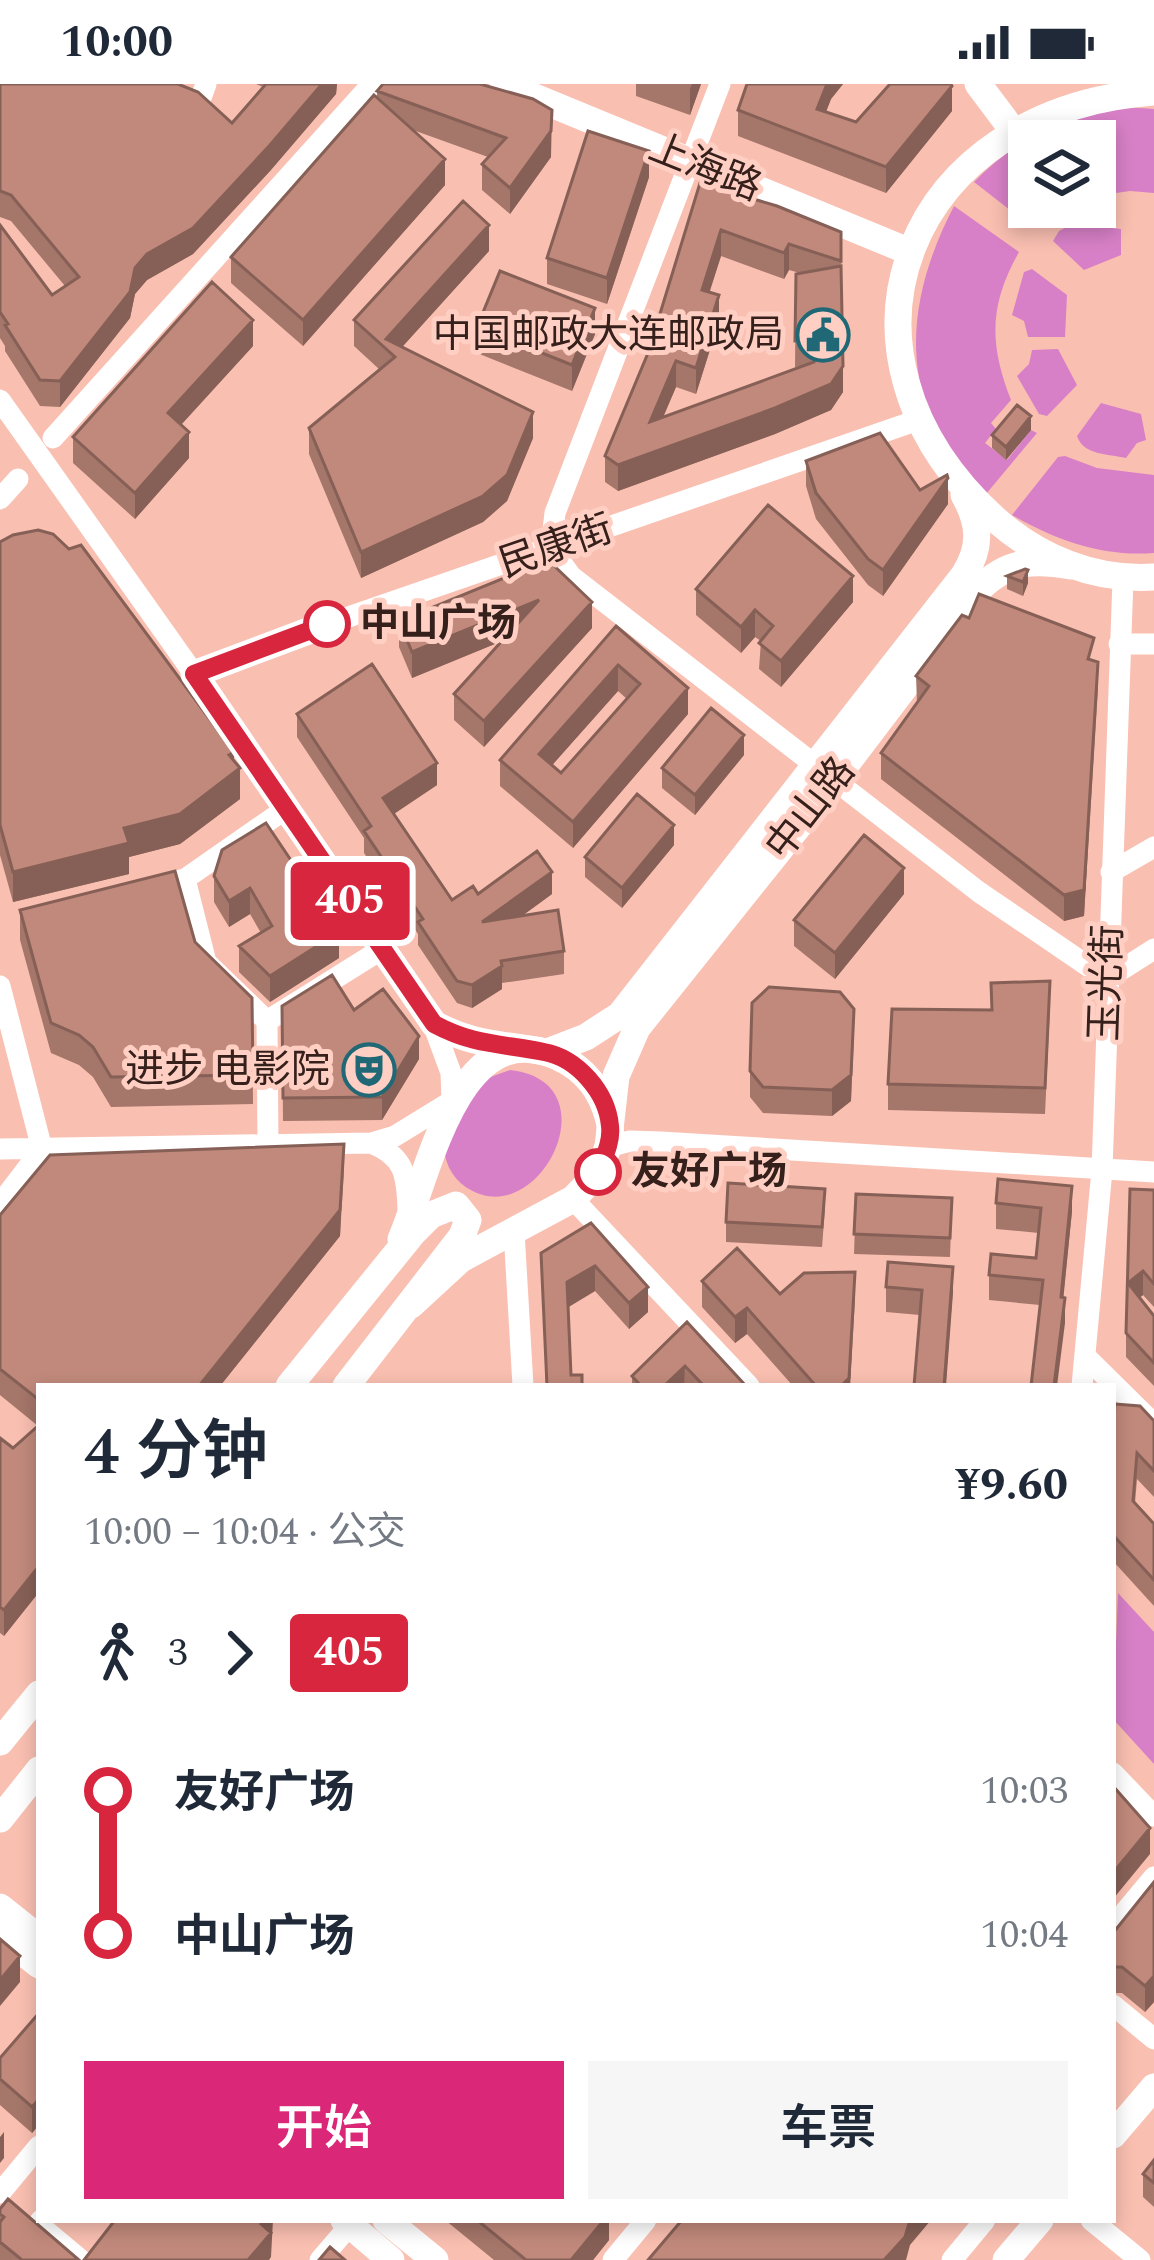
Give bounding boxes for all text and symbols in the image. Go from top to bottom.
text: 10:00 [60,8,173,77]
street label: 上海路 [640,119,770,217]
map controls [1008,120,1116,228]
button: layers [1008,120,1116,228]
place label: 中国邮政大连邮政局 [433,306,784,365]
public building icon: 中国邮政大连邮政局 [795,307,851,363]
street label: 民康街 [491,500,621,594]
place label: 中山广场 [360,595,516,654]
marker: 中山广场 [305,602,349,646]
street label: 中山路 [752,745,870,873]
line badge: 405 [281,862,419,940]
text: 405 [315,869,385,932]
street label: 玉光街 [1075,923,1139,1043]
place label: 进步 电影院 [125,1041,330,1100]
theatre icon: 进步 电影院 [341,1042,397,1098]
place label: 友好广场 [631,1143,787,1202]
marker: 友好广场 [576,1150,620,1194]
text: 4 分钟 [84,1403,268,1504]
text: ¥9.60 [955,1451,1068,1520]
text: 10:00 – 10:04 · 公交 [84,1503,406,1562]
icon: walk [84,1620,150,1686]
icon: forward [206,1620,272,1686]
text: 405 [314,1621,384,1684]
text: 3 [168,1624,188,1683]
text: 友好广场 [174,1759,354,1828]
text: 10:03 [980,1762,1068,1821]
text: 中山广场 [174,1903,354,1972]
text: 10:04 [980,1906,1068,1965]
button: 开始 [84,2061,564,2199]
button: 车票 [588,2061,1068,2199]

